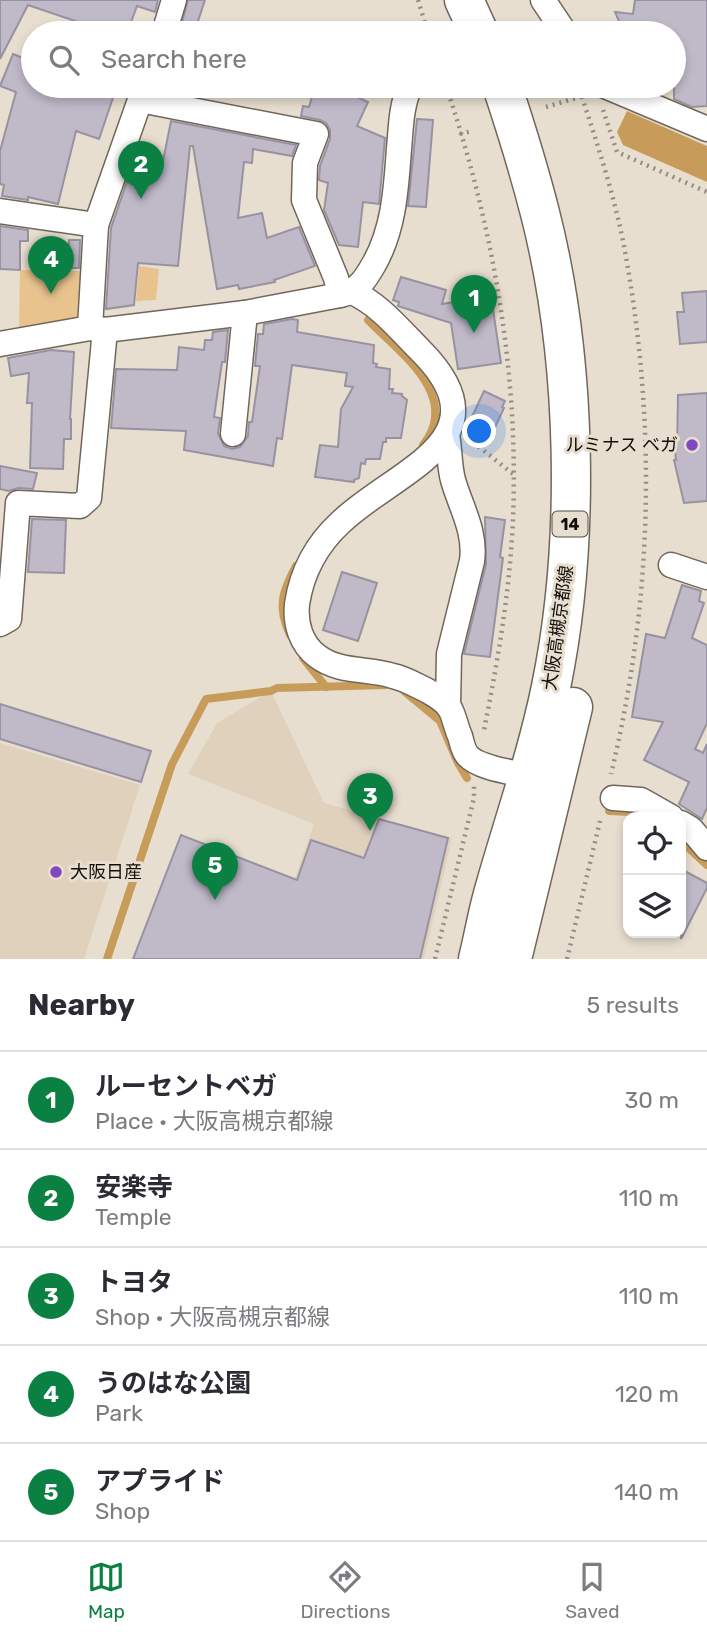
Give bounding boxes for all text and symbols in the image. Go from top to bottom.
search box [21,21,686,98]
icon: search [45,41,83,79]
text: Search here [101,44,247,75]
pin: 2 [118,141,164,199]
pin: 4 [28,236,74,294]
pin: 1 [451,275,497,333]
your location [462,414,496,448]
place label: ルミナス ベガ [566,434,678,456]
marker: ルミナス ベガ [684,437,700,453]
road number: 14 [552,512,588,537]
street label: 大阪高槻京都線 [538,564,578,692]
pin: 3 [347,773,393,831]
map controls [623,812,686,938]
button: locate [623,812,686,875]
pin: 5 [192,842,238,900]
place label: 大阪日産 [70,861,142,883]
marker: 大阪日産 [48,864,64,880]
button: layers [623,875,686,938]
text: Nearby [28,987,135,1023]
text: 5 results [586,991,679,1019]
text: ルーセントベガ [95,1071,277,1102]
text: 1 [45,1086,57,1114]
text: 30 m [624,1086,679,1114]
text: Place · 大阪高槻京都線 [95,1107,334,1135]
text: 安楽寺 [95,1172,173,1203]
text: 2 [44,1184,58,1212]
text: 110 m [619,1184,679,1212]
text: Temple [95,1203,172,1231]
text: トヨタ [95,1267,173,1298]
text: 3 [43,1282,59,1310]
text: 110 m [619,1282,679,1310]
text: Shop · 大阪高槻京都線 [95,1303,330,1331]
text: うのはな公園 [95,1368,251,1399]
text: 4 [43,1380,59,1408]
text: 120 m [615,1380,679,1408]
text: Park [95,1399,143,1427]
text: アプライド [95,1466,225,1497]
text: 5 [44,1478,58,1506]
text: 140 m [614,1478,679,1506]
text: Shop [95,1497,150,1525]
tab: Map [87,1558,125,1623]
tab: Directions [300,1558,390,1623]
tab: Saved [565,1558,620,1623]

